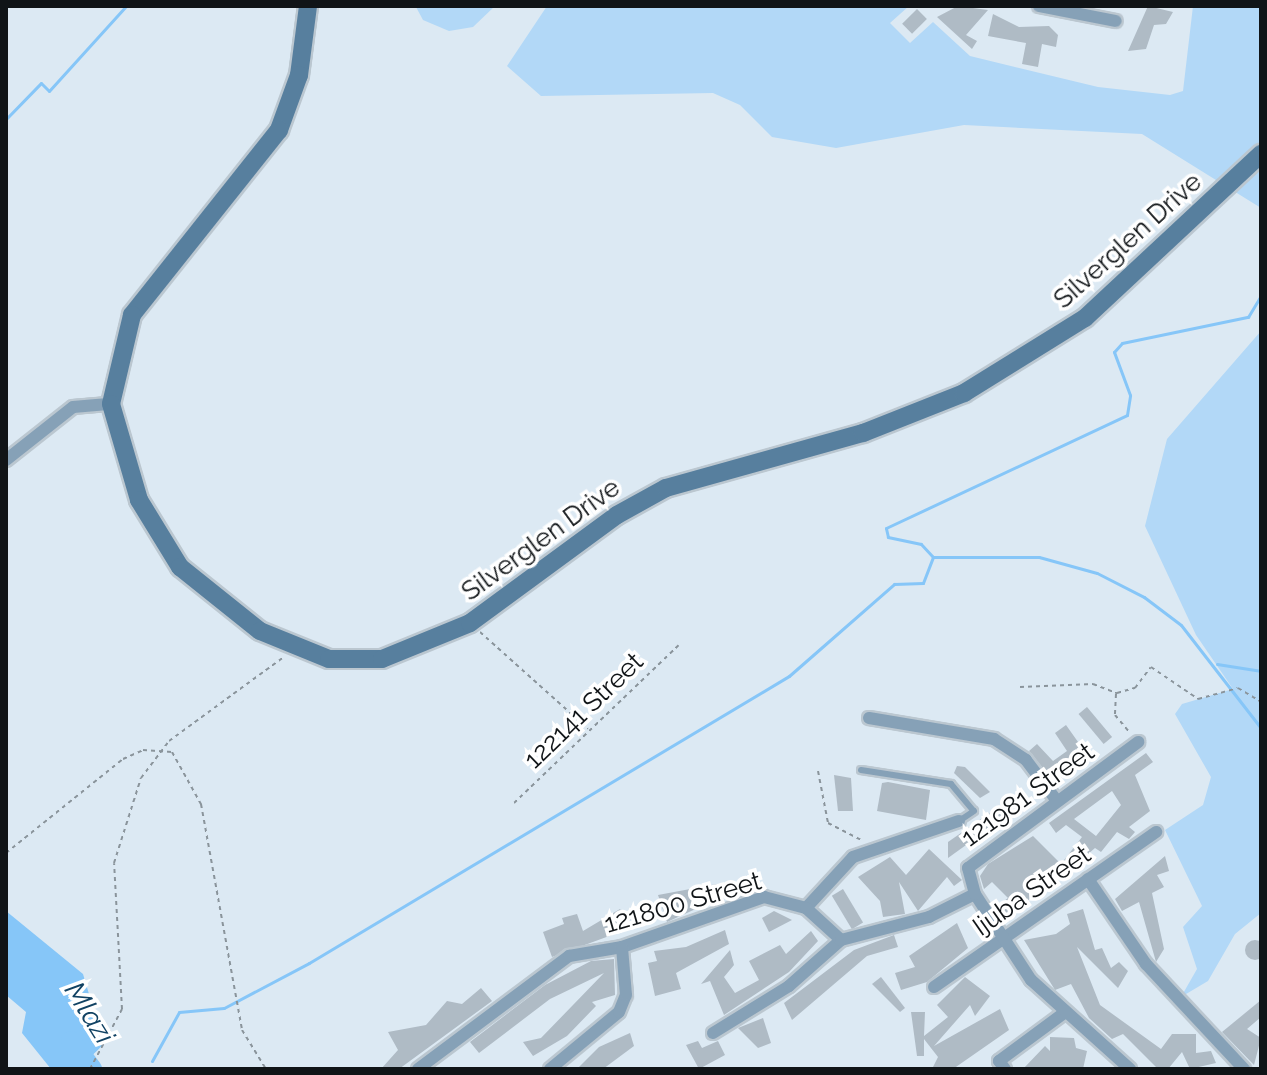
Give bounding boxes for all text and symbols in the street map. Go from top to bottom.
street label: Silverglen Drive [1048,167,1208,315]
street label: Silverglen Drive [456,472,626,608]
street label: 122141 Street [518,647,650,775]
street label: 121981 Street [956,736,1100,854]
street label: Ijuba Street [967,839,1097,943]
street label: 121800 Street [601,866,765,940]
water label: Mlazi [57,976,121,1050]

